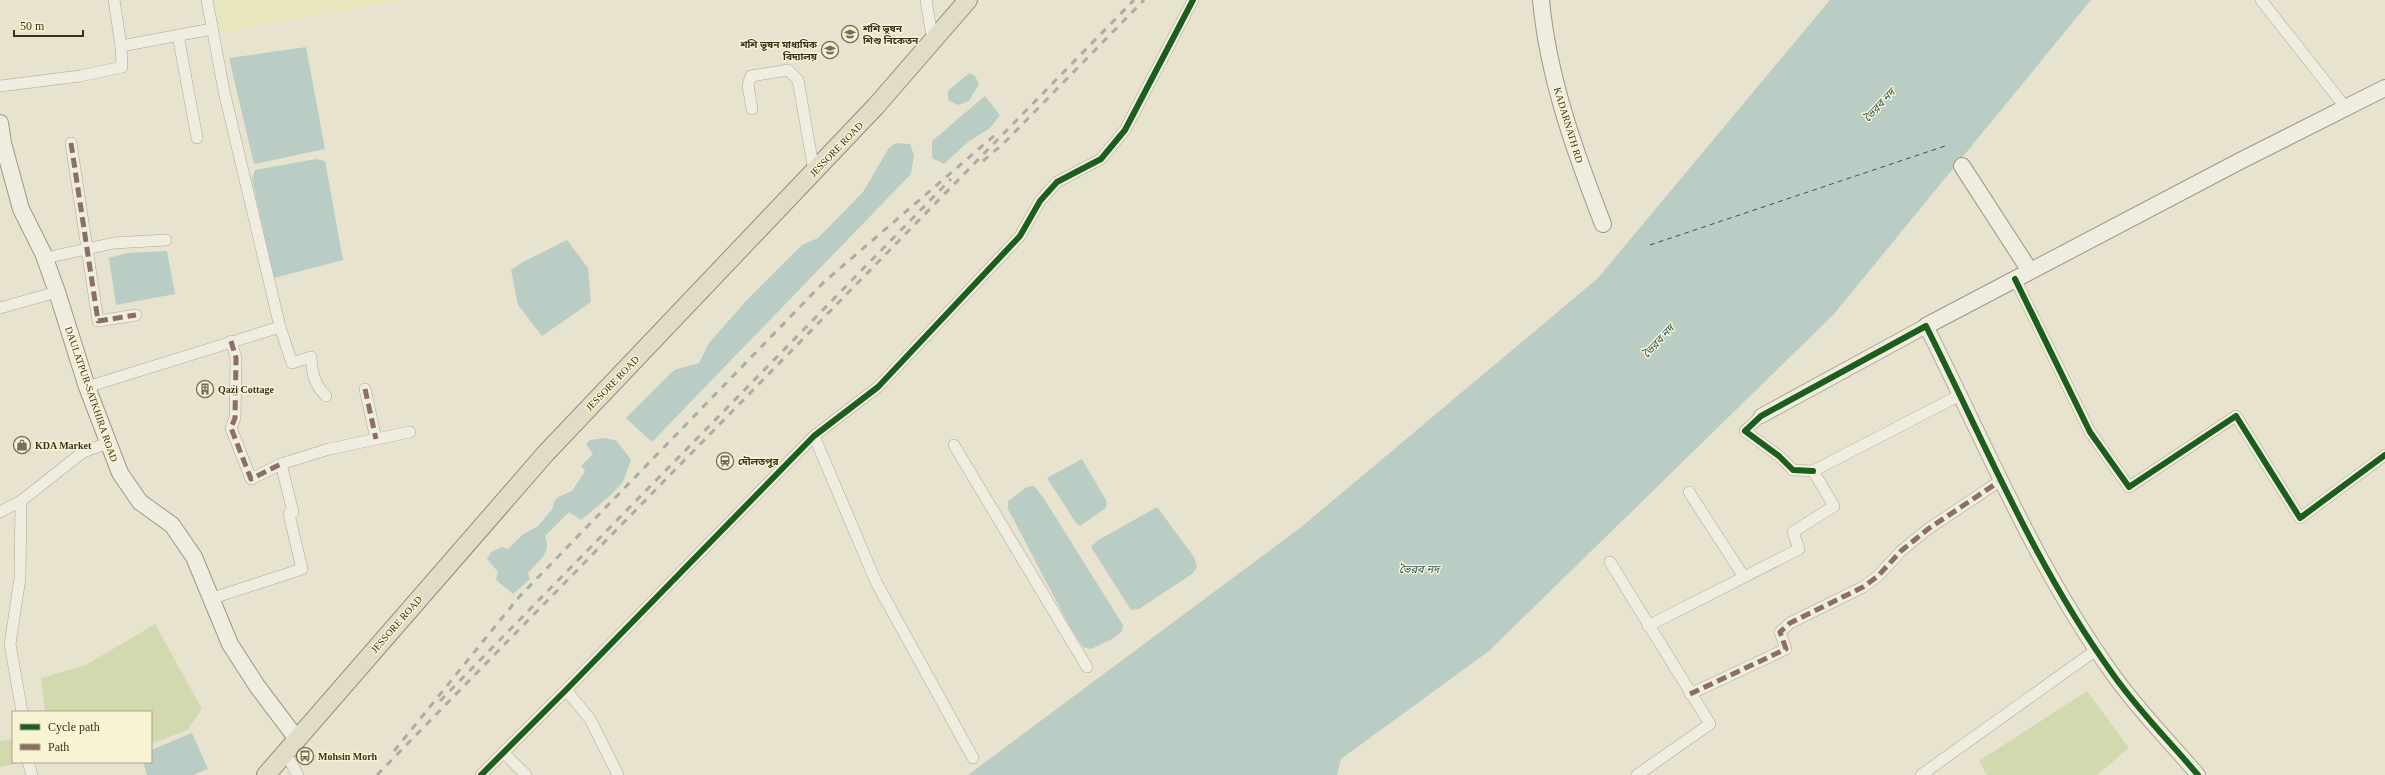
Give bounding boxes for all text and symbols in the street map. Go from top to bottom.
scale bar [14,12,83,38]
text: 50 m [20,19,45,33]
place label: শশি ভূষন শিশু নিকেতন [862,23,919,46]
school or university icon: শশি ভূষন শিশু নিকেতন [840,24,860,44]
place label: শশি ভূষন মাধ্যমিক বিদ্যালয় [739,39,818,62]
school or university icon: শশি ভূষন মাধ্যমিক বিদ্যালয় [820,40,840,60]
water label: ভৈরব নদ [1860,84,1898,124]
street label: KADARNATH RD [1552,86,1585,164]
street label: JESSORE ROAD [807,120,865,179]
water label: ভৈরব নদ [1639,320,1677,360]
street label: DAULATPUR-SATKHIRA ROAD [63,325,120,463]
street label: JESSORE ROAD [583,354,641,413]
building icon: Qazi Cottage [195,379,215,399]
place label: Qazi Cottage [218,384,274,395]
shop icon: KDA Market [12,435,32,455]
place label: KDA Market [35,440,92,451]
station icon: দৌলতপুর [715,451,735,471]
place label: দৌলতপুর [738,456,780,468]
water label: ভৈরব নদ [1399,562,1441,575]
street label: JESSORE ROAD [369,594,424,655]
legend [12,711,152,763]
text: Cycle path [48,720,100,734]
text: Path [48,740,69,754]
bus stop icon: Mohsin Morh [295,746,315,766]
place label: Mohsin Morh [318,751,378,762]

